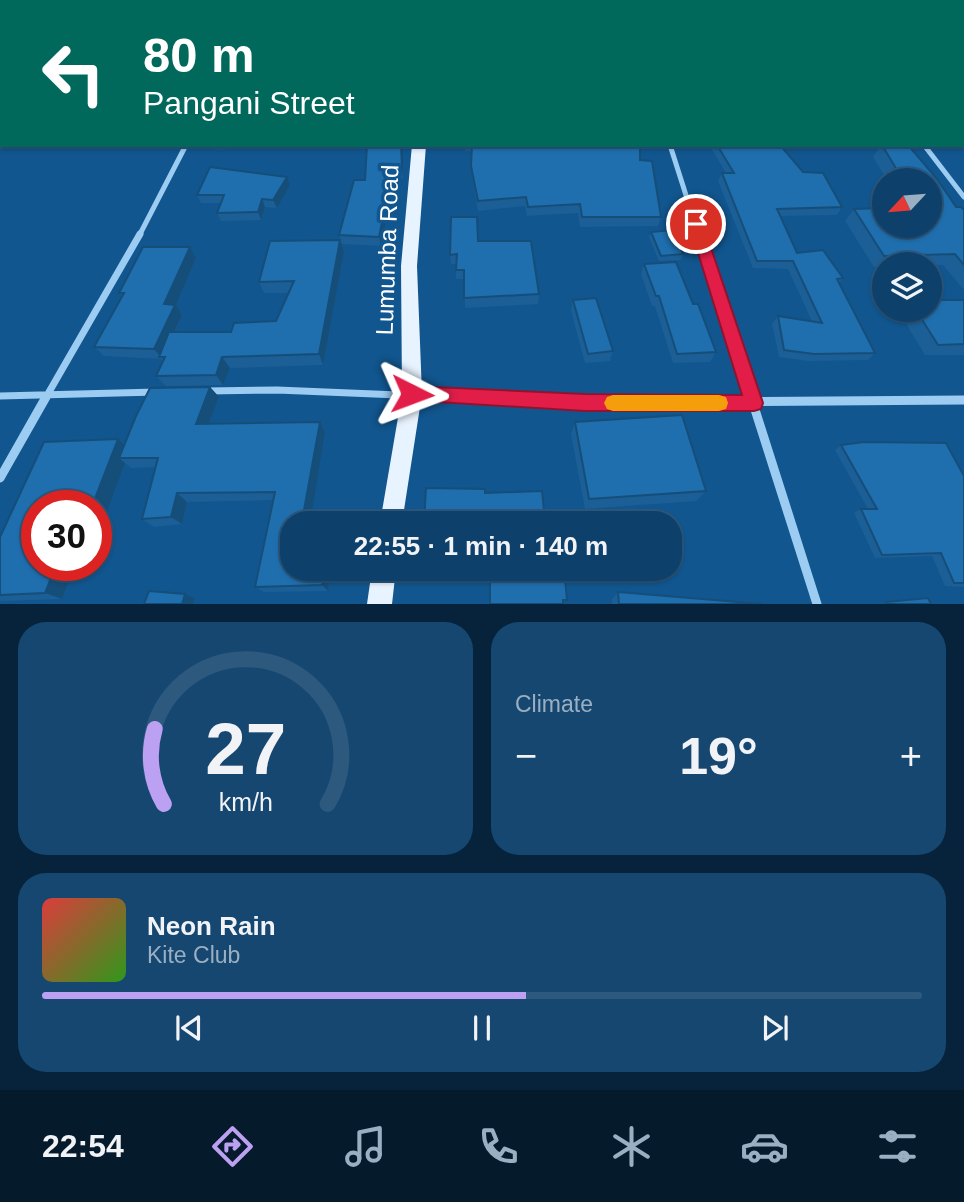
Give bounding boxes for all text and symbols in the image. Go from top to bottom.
icon: left [28,28,119,119]
text: 80 m [143,28,255,82]
text: Pangani Street [143,85,355,121]
street label: Lumumba Road [371,164,403,336]
north arrow [872,168,942,238]
map controls [872,168,942,322]
pin [666,194,726,254]
icon: arrive [677,205,715,243]
button: layers [872,252,942,322]
position arrow [375,357,449,431]
speed limit sign: 30 [21,490,112,581]
text: 22:55 · 1 min · 140 m [354,531,608,561]
text: Climate [515,691,593,717]
text: 27 [205,709,286,790]
text: 19° [679,727,758,785]
text: − [515,735,537,777]
text: + [900,735,922,777]
text: km/h [218,788,273,816]
text: Neon Rain [147,911,276,941]
text: Kite Club [147,942,240,968]
icon: previous [170,1009,208,1047]
icon: pause [463,1009,501,1047]
icon: next [756,1009,794,1047]
icon: directions [208,1122,257,1171]
icon: music [341,1122,390,1171]
icon: phone [474,1122,523,1171]
icon: climate [607,1122,656,1171]
icon: car [740,1122,789,1171]
icon: filters [873,1122,922,1171]
text: 22:54 [42,1128,124,1164]

